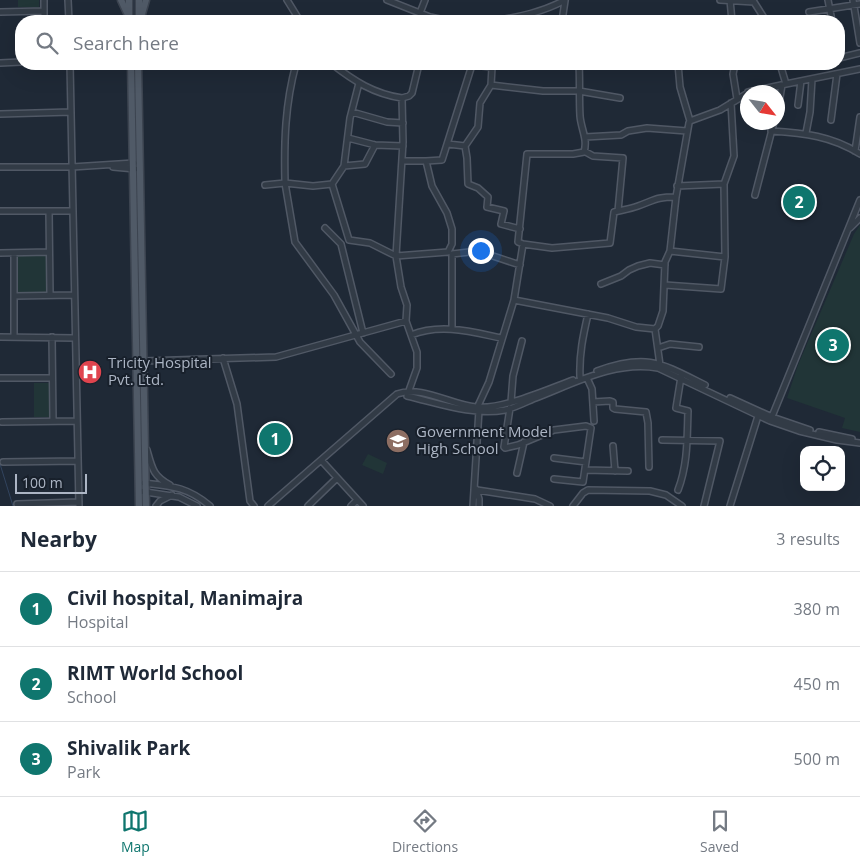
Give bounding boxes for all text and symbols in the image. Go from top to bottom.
search box [15,15,845,70]
icon: search [33,29,61,57]
text: Search here [73,30,179,56]
north arrow [740,85,785,130]
pin: 2 [783,183,815,221]
your location [468,238,494,264]
pin: 3 [817,326,849,364]
place label: Tricity Hospital Pvt. Ltd. [108,352,212,389]
hospital icon: Tricity Hospital Pvt. Ltd. [77,359,103,385]
pin: 1 [259,420,291,458]
place label: Government Model High School [416,421,552,458]
school or university icon: Government Model High School [385,428,411,454]
map controls [800,446,845,491]
button: locate [800,446,845,491]
scale bar [15,471,88,494]
text: 100 m [22,473,63,492]
text: Nearby [20,525,97,553]
text: 3 results [776,528,840,550]
text: Civil hospital, Manimajra [67,585,303,611]
text: 1 [31,598,41,620]
text: 380 m [794,598,840,620]
text: Hospital [67,611,129,633]
text: RIMT World School [67,660,243,686]
text: 2 [31,673,41,695]
text: 450 m [794,673,840,695]
text: School [67,686,117,708]
text: Shivalik Park [67,735,190,761]
text: 3 [31,748,41,770]
text: 500 m [794,748,840,770]
text: Park [67,761,100,783]
tab: Map [121,807,150,856]
tab: Directions [392,807,458,856]
tab: Saved [700,807,739,856]

